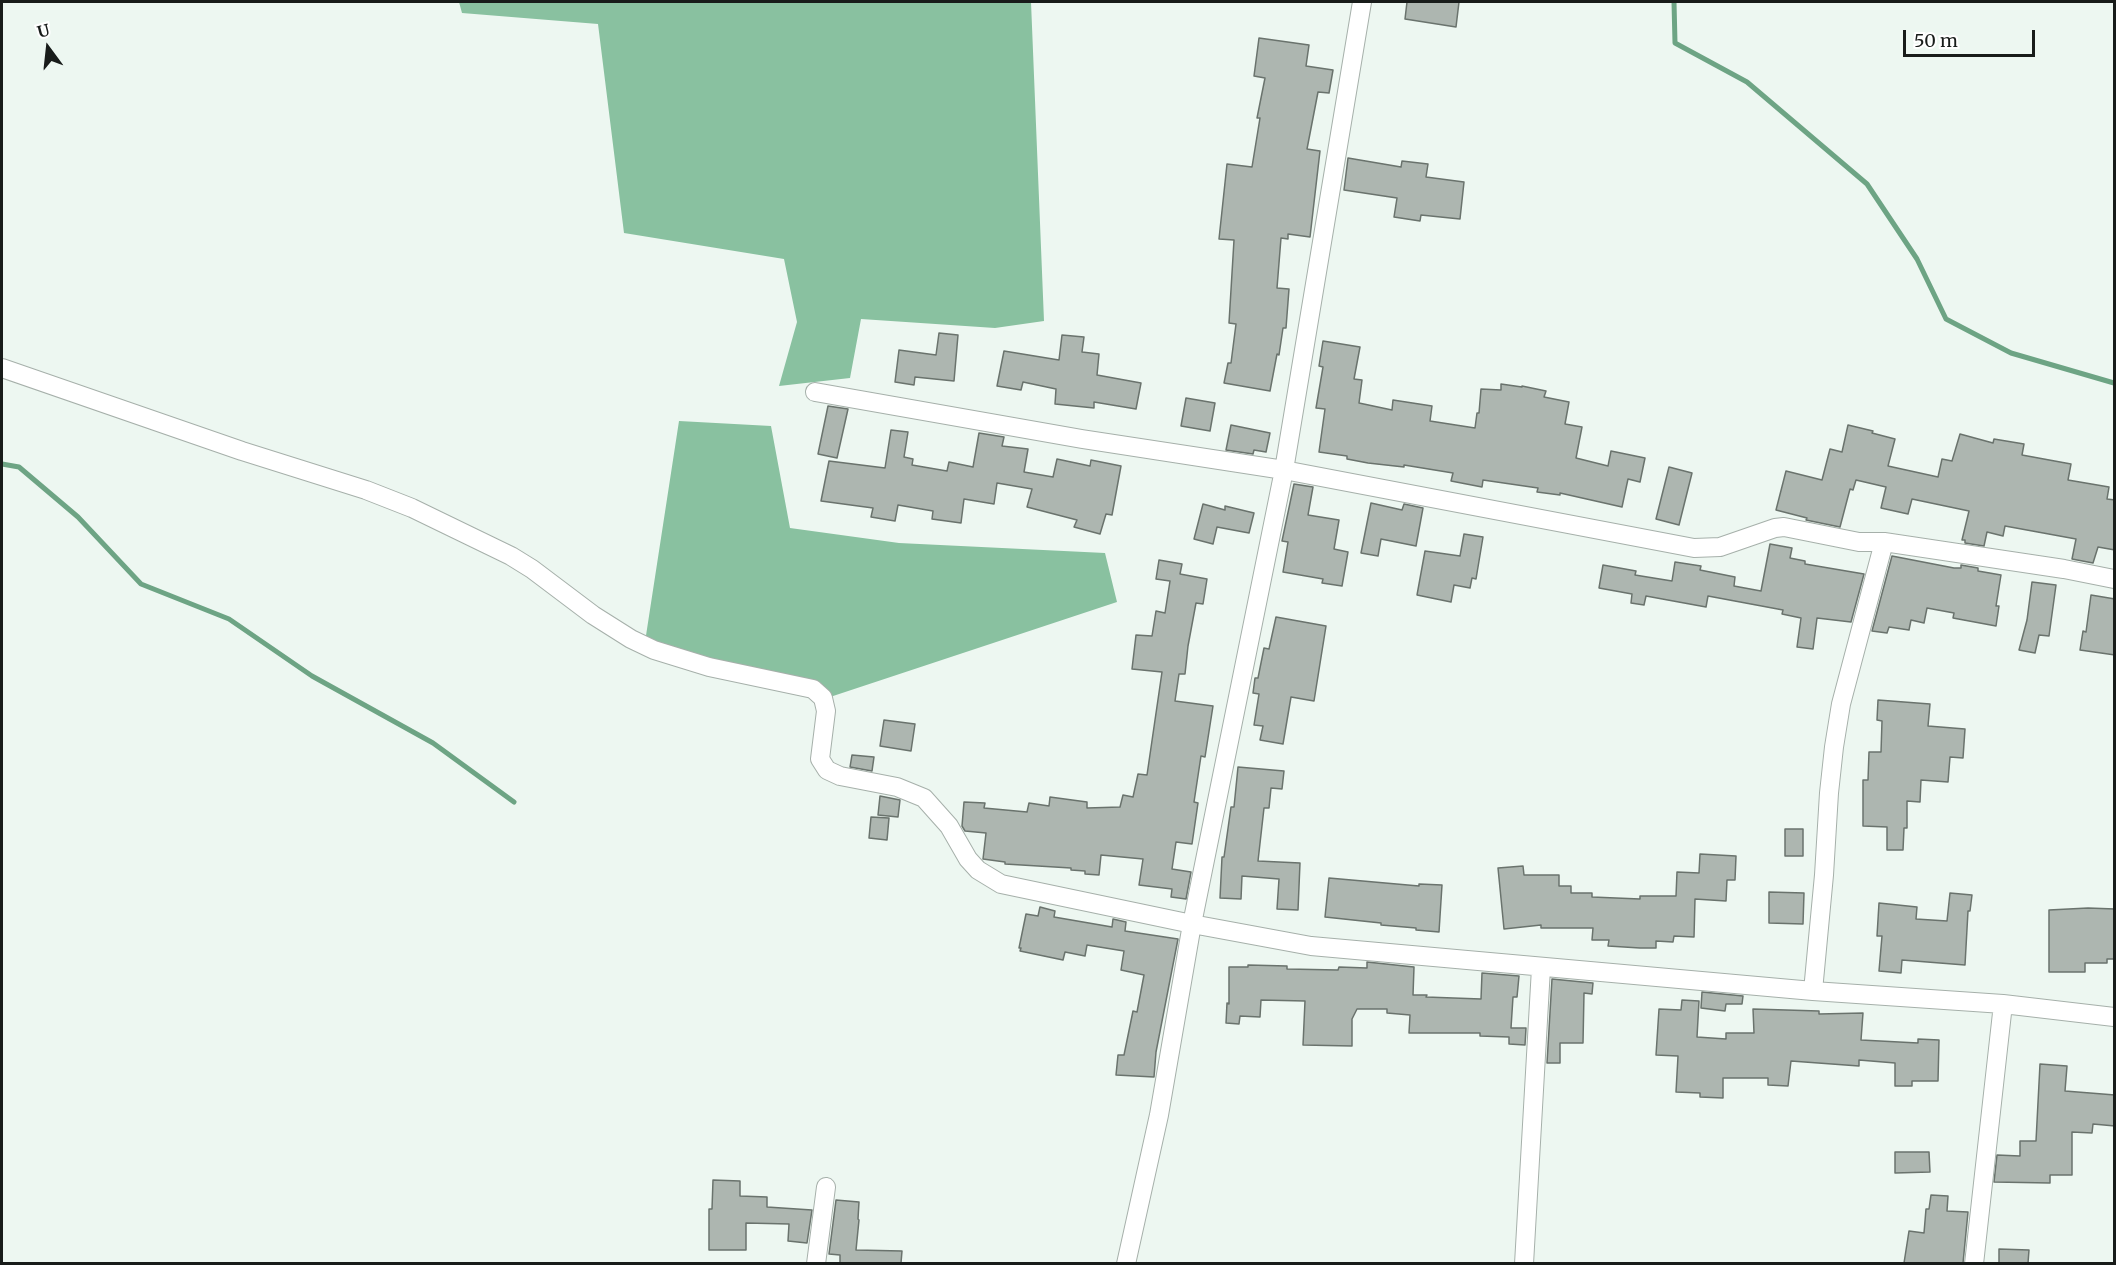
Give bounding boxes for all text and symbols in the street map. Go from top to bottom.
north arrow [18,18,78,78]
scale bar [1906,18,2038,56]
text: U [35,19,52,42]
text: 50 m [1914,29,1958,52]

